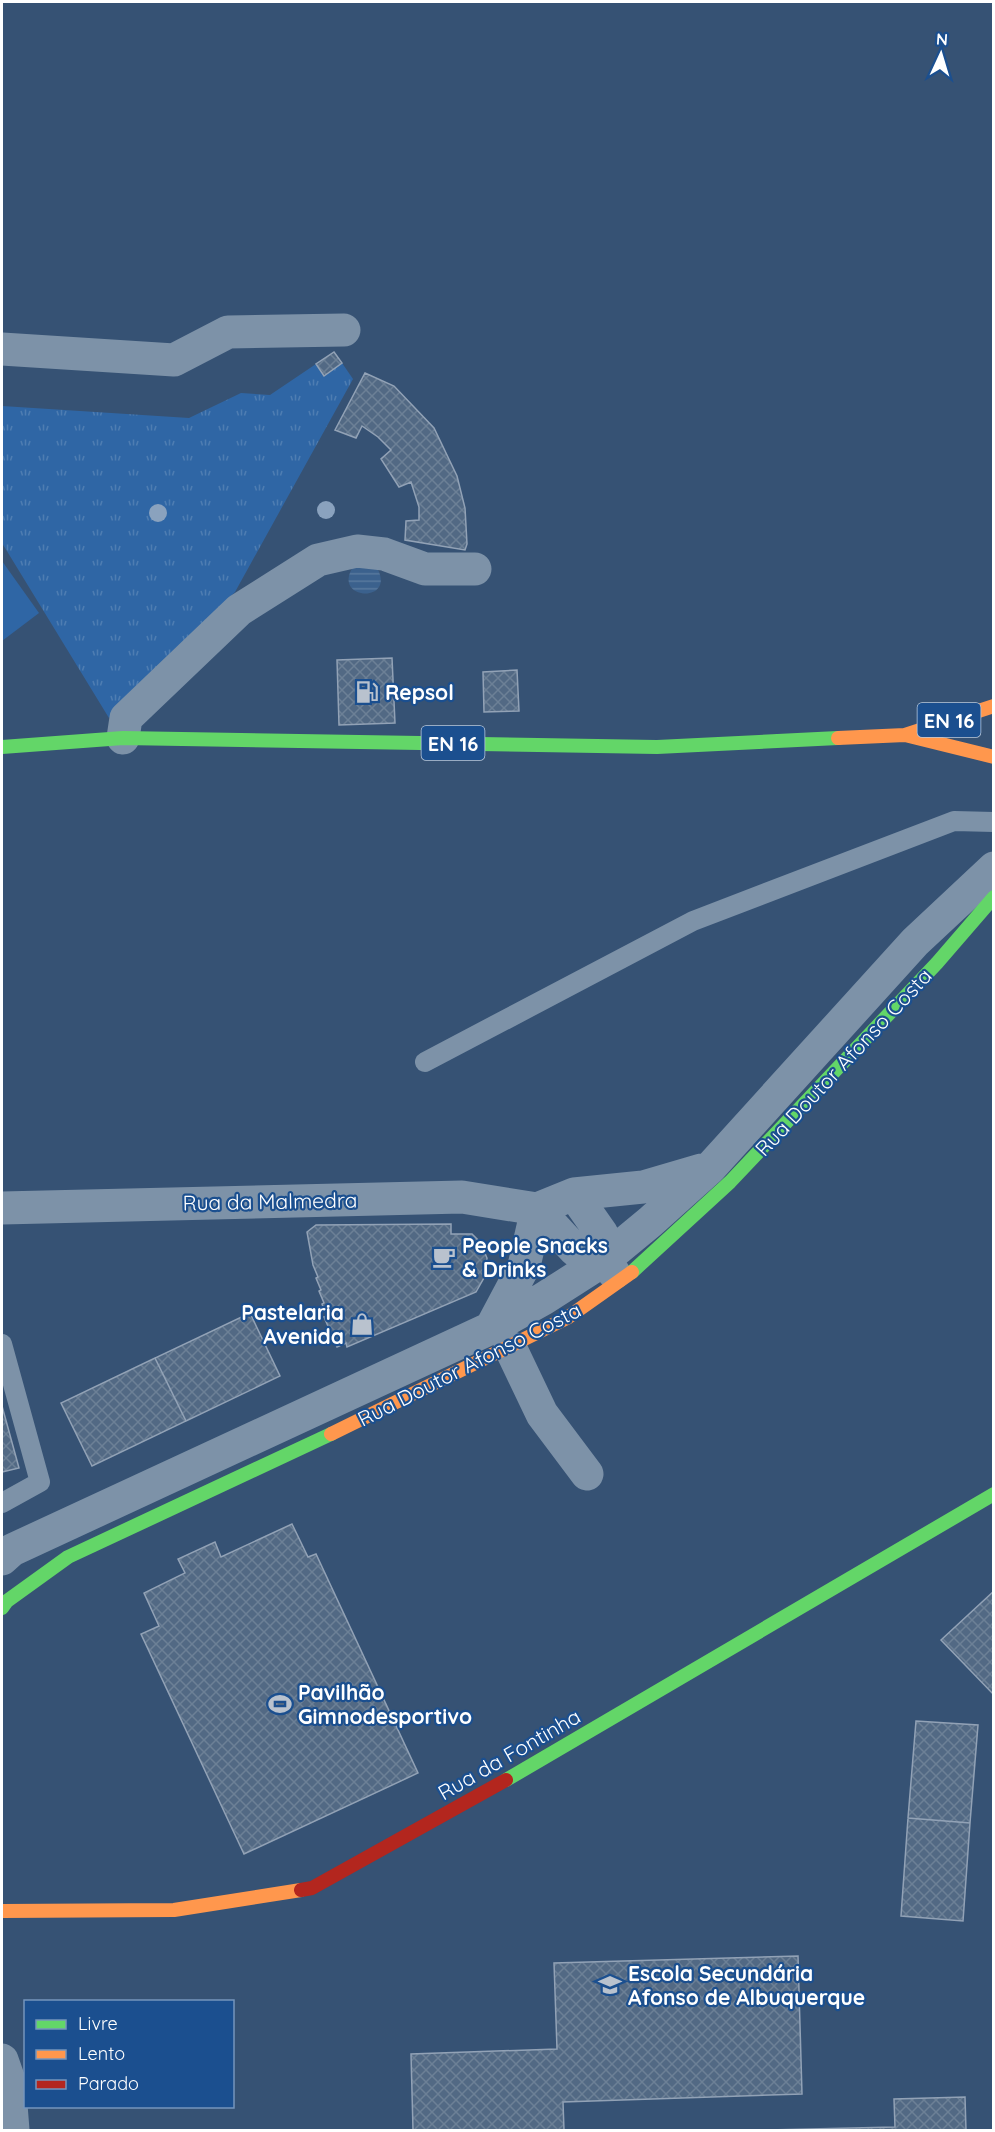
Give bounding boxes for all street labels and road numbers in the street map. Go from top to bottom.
road number: EN 16 [918,703,980,737]
road number: EN 16 [422,726,484,760]
street label: Rua Doutor Afonso Costa [749,963,937,1161]
street label: Rua da Malmedra [182,1186,358,1216]
street label: Rua Doutor Afonso Costa [353,1296,585,1432]
street label: Rua da Fontinha [433,1703,585,1805]

